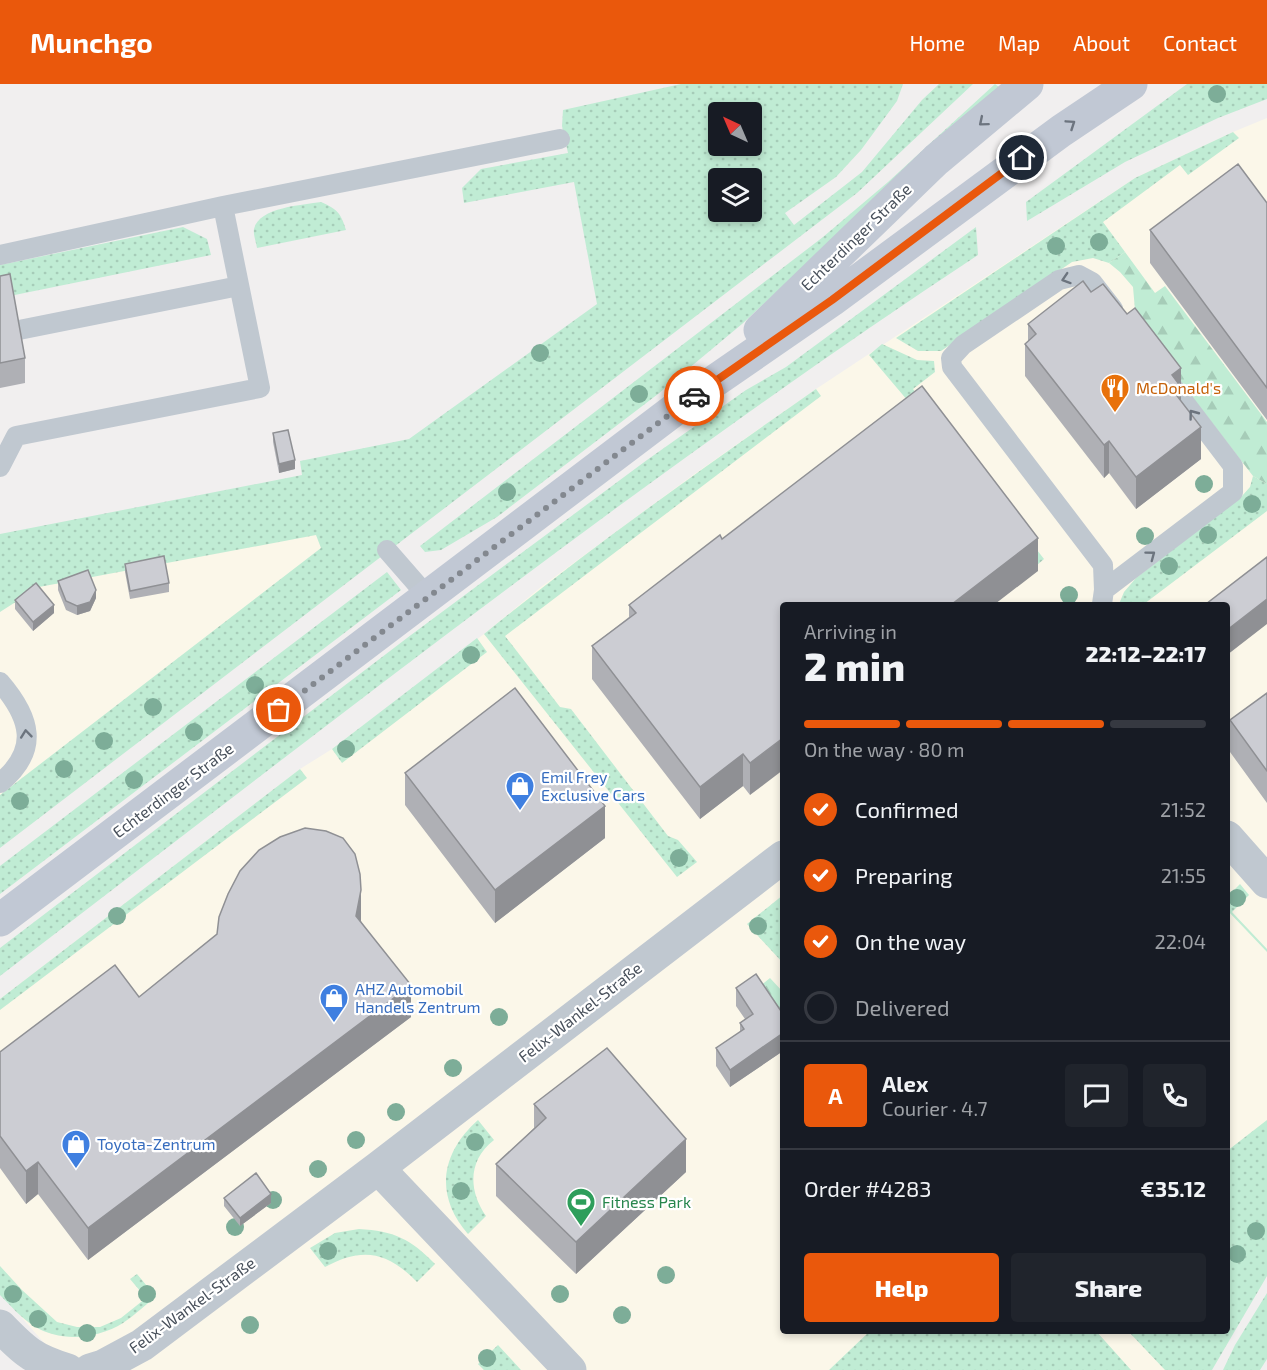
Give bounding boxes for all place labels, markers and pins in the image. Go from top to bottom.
pin [996,132,1047,183]
restaurant icon: McDonald's [1099,372,1131,414]
place label: McDonald's [1136,378,1221,397]
pin [253,684,304,735]
place label: Emil Frey Exclusive Cars [541,767,645,804]
shop icon: Emil Frey Exclusive Cars [504,770,536,812]
place label: AHZ Automobil Handels Zentrum [355,979,481,1016]
shop icon: AHZ Automobil Handels Zentrum [318,982,350,1024]
shop icon: Toyota-Zentrum [60,1128,92,1170]
place label: Toyota-Zentrum [97,1134,216,1153]
sports icon: Fitness Park [565,1186,597,1228]
place label: Fitness Park [602,1192,691,1211]

